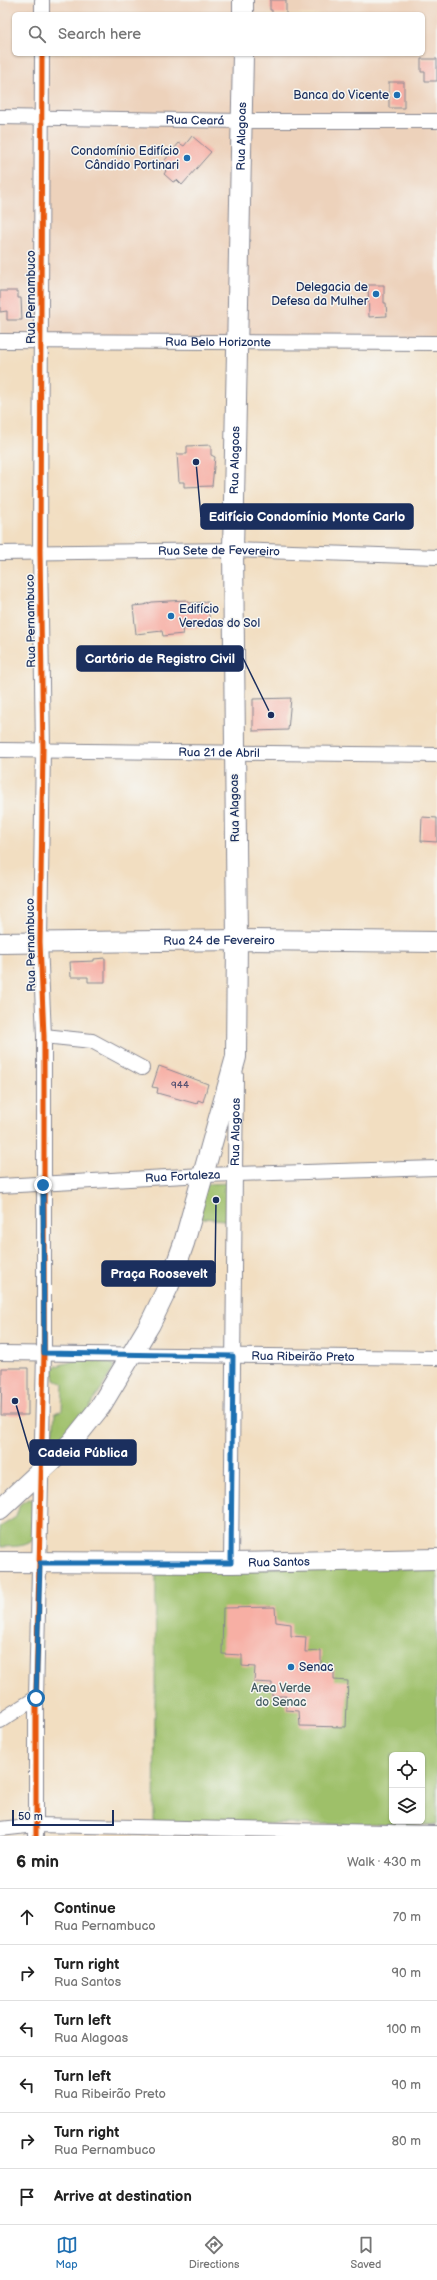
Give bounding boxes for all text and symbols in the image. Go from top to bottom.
search box [12,12,425,56]
icon: search [26,23,48,45]
text: Search here [58,25,141,44]
place label: Banca do Vicente [293,88,389,103]
marker: Banca do Vicente [392,90,402,100]
street label: Rua Alagoas [233,102,250,171]
street label: Rua Ceará [166,112,225,128]
place label: Condomínio Edifício Cândido Portinari [71,144,179,173]
marker: Condomínio Edifício Cândido Portinari [182,153,192,163]
street label: Rua Pernambuco [24,250,39,344]
place label: Delegacia de Defesa da Mulher [271,280,369,309]
marker: Delegacia de Defesa da Mulher [371,289,381,299]
street label: Rua Belo Horizonte [165,334,271,350]
street label: Rua Alagoas [227,426,243,495]
callout: Edifício Condomínio Monte Carlo [201,504,413,529]
text: Edifício Condomínio Monte Carlo [209,509,405,525]
street label: Rua Sete de Fevereiro [158,542,280,559]
street label: Rua Pernambuco [23,574,39,668]
place label: Edifício Veredas do Sol [179,602,260,631]
marker: Edifício Veredas do Sol [166,611,176,621]
callout: Cartório de Registro Civil [77,646,243,671]
text: Cartório de Registro Civil [85,651,235,667]
street label: Rua 21 de Abril [178,745,260,760]
street label: Rua Alagoas [227,774,243,842]
street label: Rua Pernambuco [23,898,39,992]
street label: Rua 24 de Fevereiro [163,932,275,948]
house number: 944 [171,1079,189,1091]
street label: Rua Alagoas [228,1098,243,1166]
street label: Rua Fortaleza [145,1167,221,1186]
route end [34,1176,52,1194]
callout: Praça Roosevelt [102,1261,215,1286]
text: Praça Roosevelt [110,1266,208,1282]
street label: Rua Ribeirão Preto [251,1348,355,1365]
callout: Cadeia Pública [30,1440,136,1465]
text: Cadeia Pública [38,1445,128,1461]
street label: Rua Santos [248,1554,310,1570]
place label: Senac [299,1660,333,1675]
marker: Senac [286,1662,296,1672]
park label: Area Verde do Senac [251,1681,311,1710]
route start [27,1689,45,1707]
map controls [389,1752,425,1824]
button: locate [389,1752,425,1788]
button: layers [389,1788,425,1824]
scale bar [12,1808,114,1827]
text: 50 m [18,1810,43,1823]
text: 6 min [16,1852,59,1872]
text: Walk · 430 m [347,1854,421,1870]
text: Continue [54,1899,116,1918]
icon: ahead [16,1906,38,1928]
text: 70 m [393,1909,421,1925]
text: Rua Pernambuco [54,1918,156,1934]
text: Turn right [54,1955,119,1974]
icon: right [16,1962,38,1984]
text: 90 m [392,1965,421,1981]
text: Rua Santos [54,1974,121,1990]
text: Turn left [54,2011,111,2030]
icon: left [16,2018,38,2040]
text: 100 m [386,2021,421,2037]
text: Rua Alagoas [54,2030,128,2046]
text: Turn left [54,2067,111,2086]
icon: left [16,2074,38,2096]
text: 90 m [392,2077,421,2093]
text: Rua Ribeirão Preto [54,2086,166,2102]
text: Turn right [54,2123,119,2142]
icon: right [16,2130,38,2152]
text: 80 m [392,2133,421,2149]
text: Rua Pernambuco [54,2142,156,2158]
icon: arrive [16,2186,38,2208]
text: Arrive at destination [54,2187,192,2206]
tab: Map [56,2234,78,2271]
tab: Directions [189,2234,239,2271]
tab: Saved [351,2234,381,2271]

